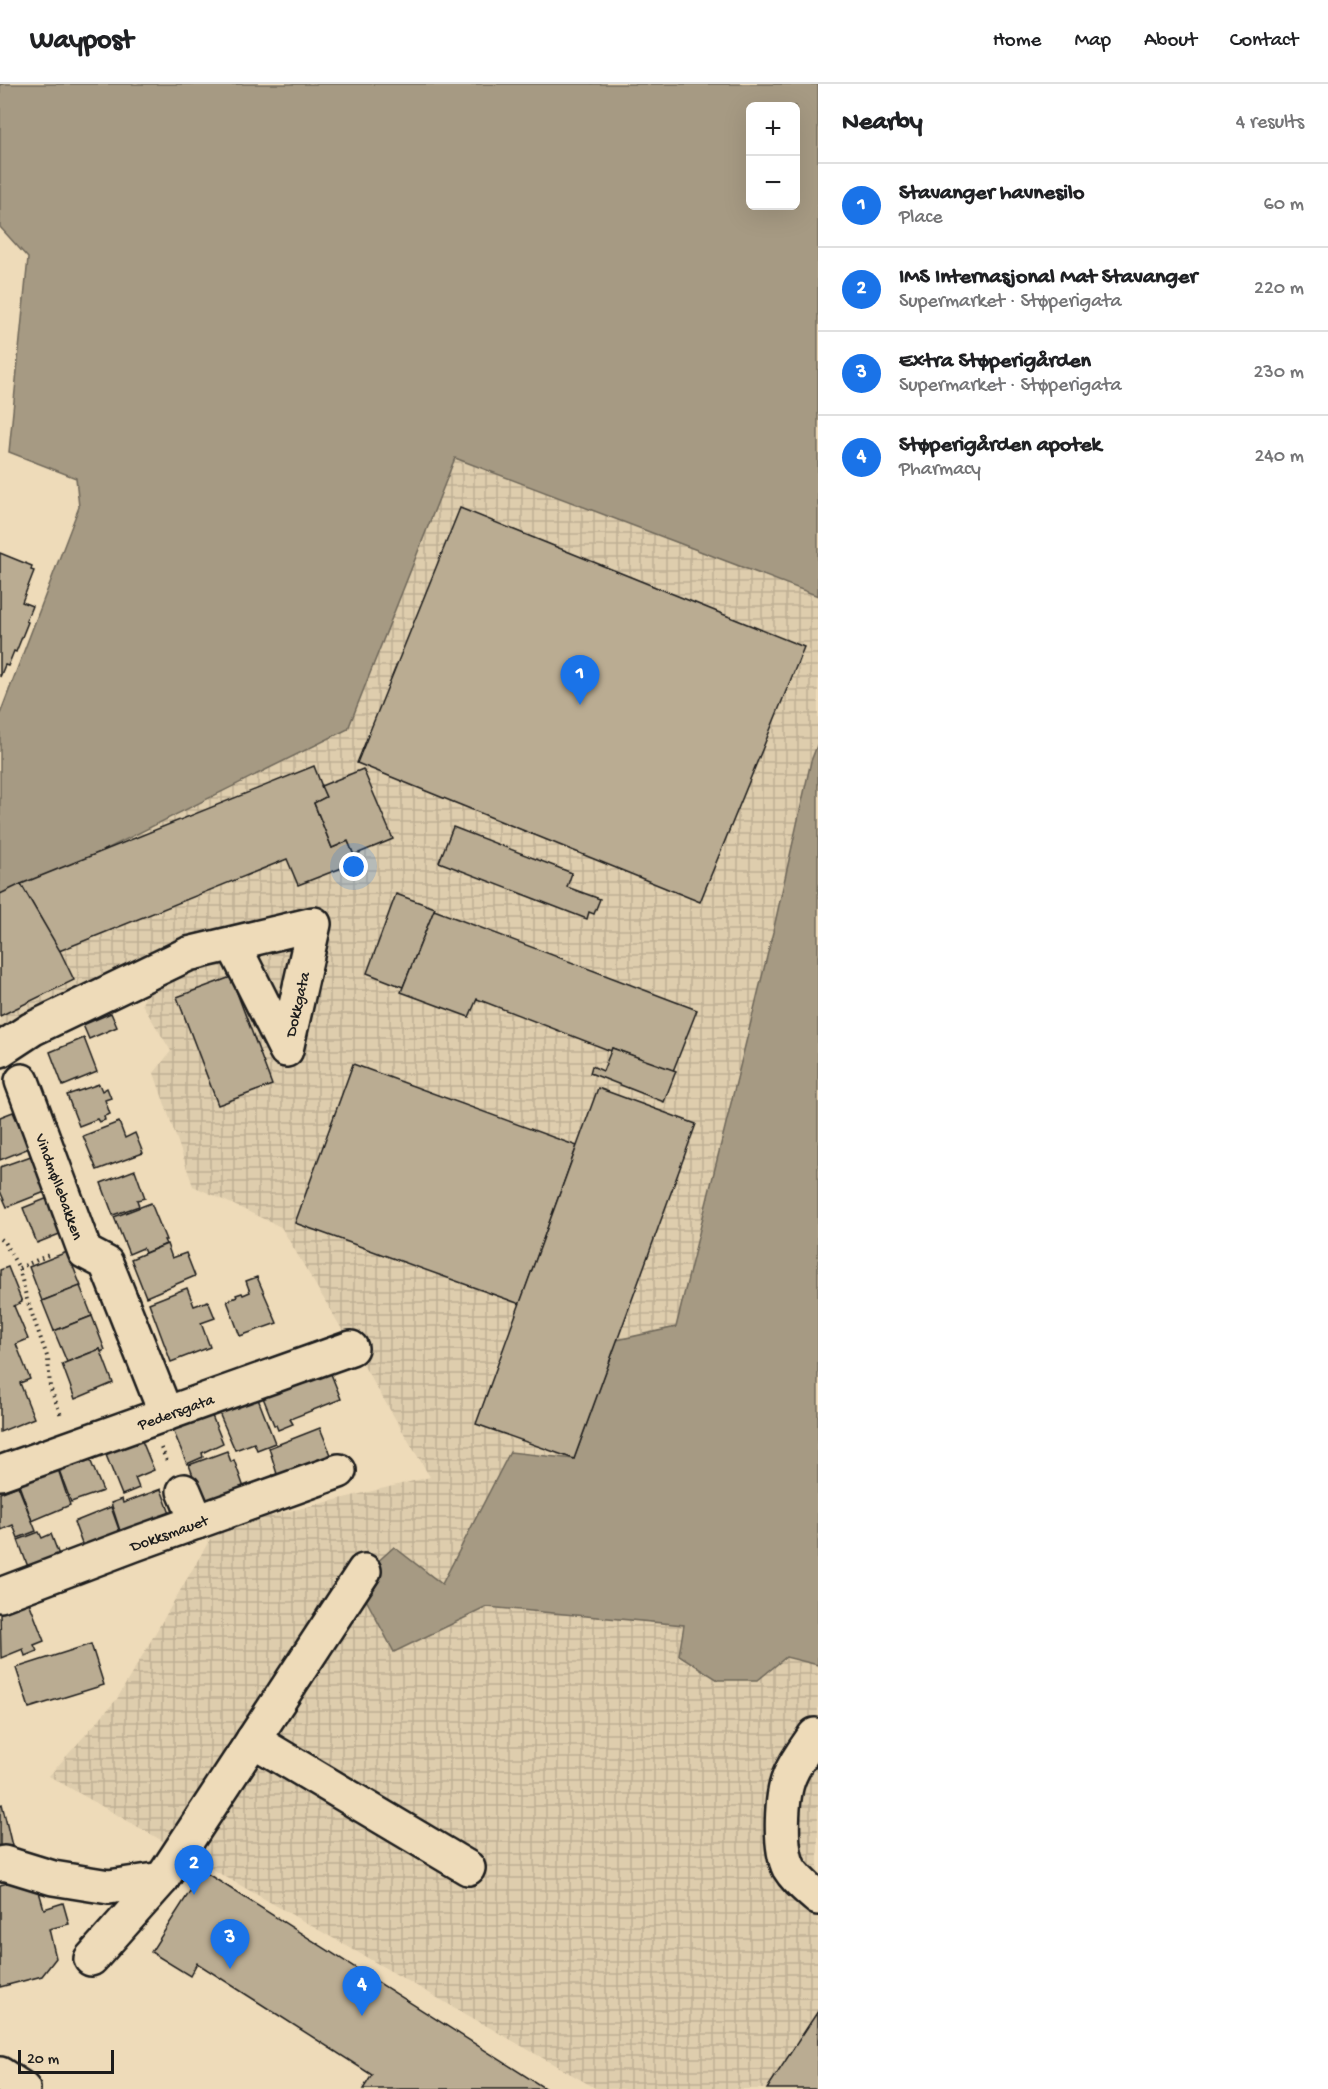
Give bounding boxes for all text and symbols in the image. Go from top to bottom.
text: Waypost [30,25,133,58]
text: Home [993,29,1041,54]
text: Map [1074,29,1111,54]
text: About [1144,29,1197,54]
text: Contact [1230,29,1298,54]
map controls [746,102,800,210]
button: + [746,102,800,156]
text: Nearby [842,108,923,139]
text: 4 results [1236,112,1304,135]
button: − [746,156,800,210]
text: Stavanger havnesilo [899,181,1084,207]
text: 1 [857,194,866,217]
text: 60 m [1264,194,1304,217]
text: Place [899,207,943,230]
text: IMS Internasjonal Mat Stavanger [899,265,1197,291]
text: 2 [857,278,866,301]
text: 220 m [1254,278,1304,301]
text: Supermarket · Støperigata [899,291,1122,314]
text: Extra Støperigården [899,349,1091,375]
text: 3 [856,362,867,385]
text: 230 m [1254,362,1304,385]
text: Supermarket · Støperigata [899,375,1122,398]
text: Støperigården apotek [899,433,1101,459]
text: 4 [857,446,866,469]
text: 240 m [1254,446,1304,469]
text: Pharmacy [899,459,981,482]
pin: 1 [560,656,600,705]
your location [339,852,368,881]
street label: Dokkgata [282,969,316,1040]
street label: Vindmøllebakken [29,1131,86,1243]
street label: Pedersgata [135,1391,218,1437]
street label: Dokksmauet [127,1512,213,1558]
pin: 2 [174,1846,214,1895]
pin: 3 [210,1920,250,1969]
pin: 4 [342,1966,382,2016]
scale bar [18,2047,114,2074]
text: 20 m [27,2051,59,2070]

